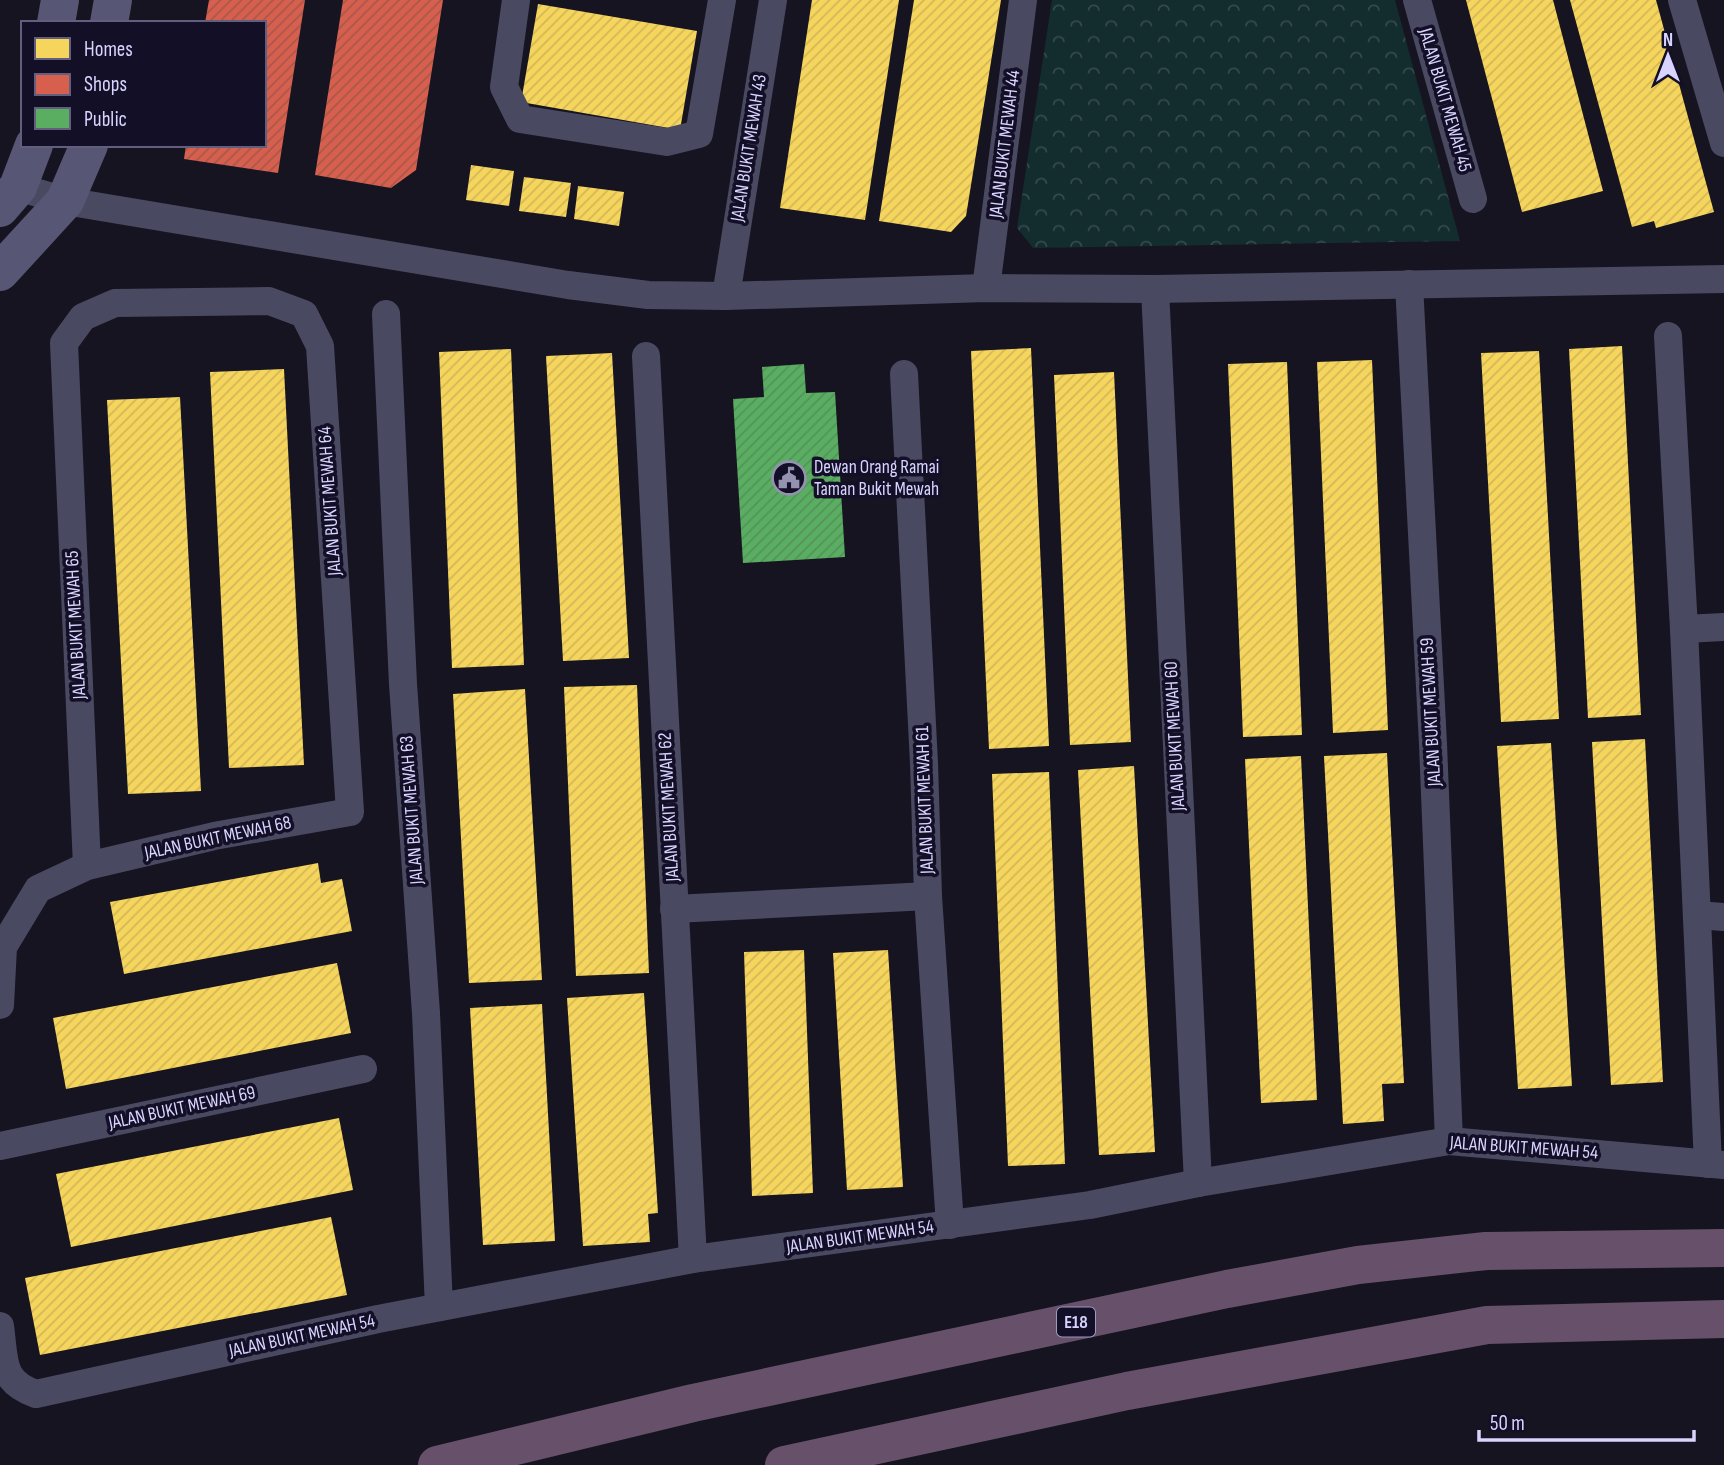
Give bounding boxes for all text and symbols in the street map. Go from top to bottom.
legend [21,21,266,147]
north arrow [1633,21,1703,91]
street label: JALAN BUKIT MEWAH 45 [1413,25,1477,175]
text: N [1663,29,1673,52]
text: Homes [84,37,133,62]
street label: JALAN BUKIT MEWAH 44 [984,69,1025,220]
text: Shops [84,72,127,97]
street label: JALAN BUKIT MEWAH 43 [726,73,772,224]
text: Public [84,107,127,132]
street label: JALAN BUKIT MEWAH 64 [313,426,347,577]
place label: Dewan Orang Ramai Taman Bukit Mewah [814,456,939,501]
public building icon: Dewan Orang Ramai Taman Bukit Mewah [770,459,808,497]
street label: JALAN BUKIT MEWAH 65 [61,550,91,701]
street label: JALAN BUKIT MEWAH 59 [1416,637,1446,788]
street label: JALAN BUKIT MEWAH 60 [1160,661,1190,812]
street label: JALAN BUKIT MEWAH 61 [911,725,939,875]
street label: JALAN BUKIT MEWAH 62 [654,732,684,883]
street label: JALAN BUKIT MEWAH 63 [395,735,429,886]
street label: JALAN BUKIT MEWAH 68 [142,811,294,865]
street label: JALAN BUKIT MEWAH 69 [106,1081,257,1135]
street label: JALAN BUKIT MEWAH 54 [1448,1131,1599,1165]
street label: JALAN BUKIT MEWAH 54 [784,1215,935,1259]
road number: E18 [1057,1308,1095,1336]
street label: JALAN BUKIT MEWAH 54 [226,1309,377,1363]
scale bar [1479,1398,1694,1442]
text: 50 m [1490,1411,1525,1436]

